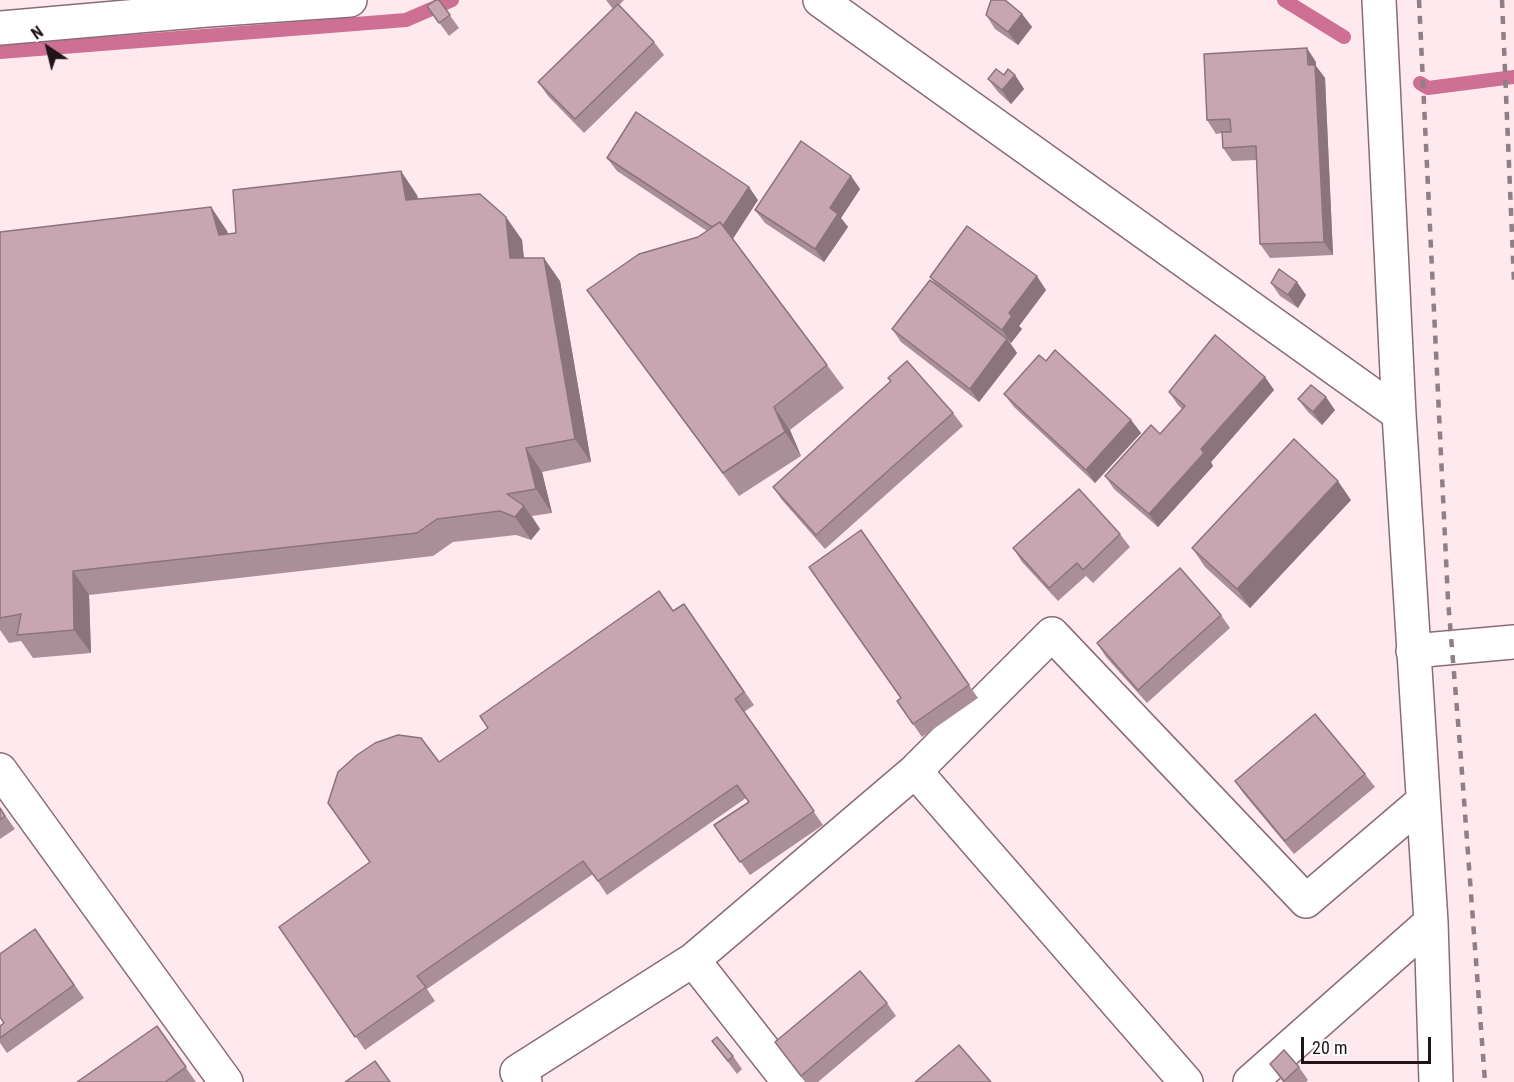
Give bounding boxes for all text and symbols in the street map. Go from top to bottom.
north arrow [18,18,78,78]
text: N [28,22,47,43]
scale bar [1304,1025,1434,1063]
text: 20 m [1312,1037,1347,1058]

